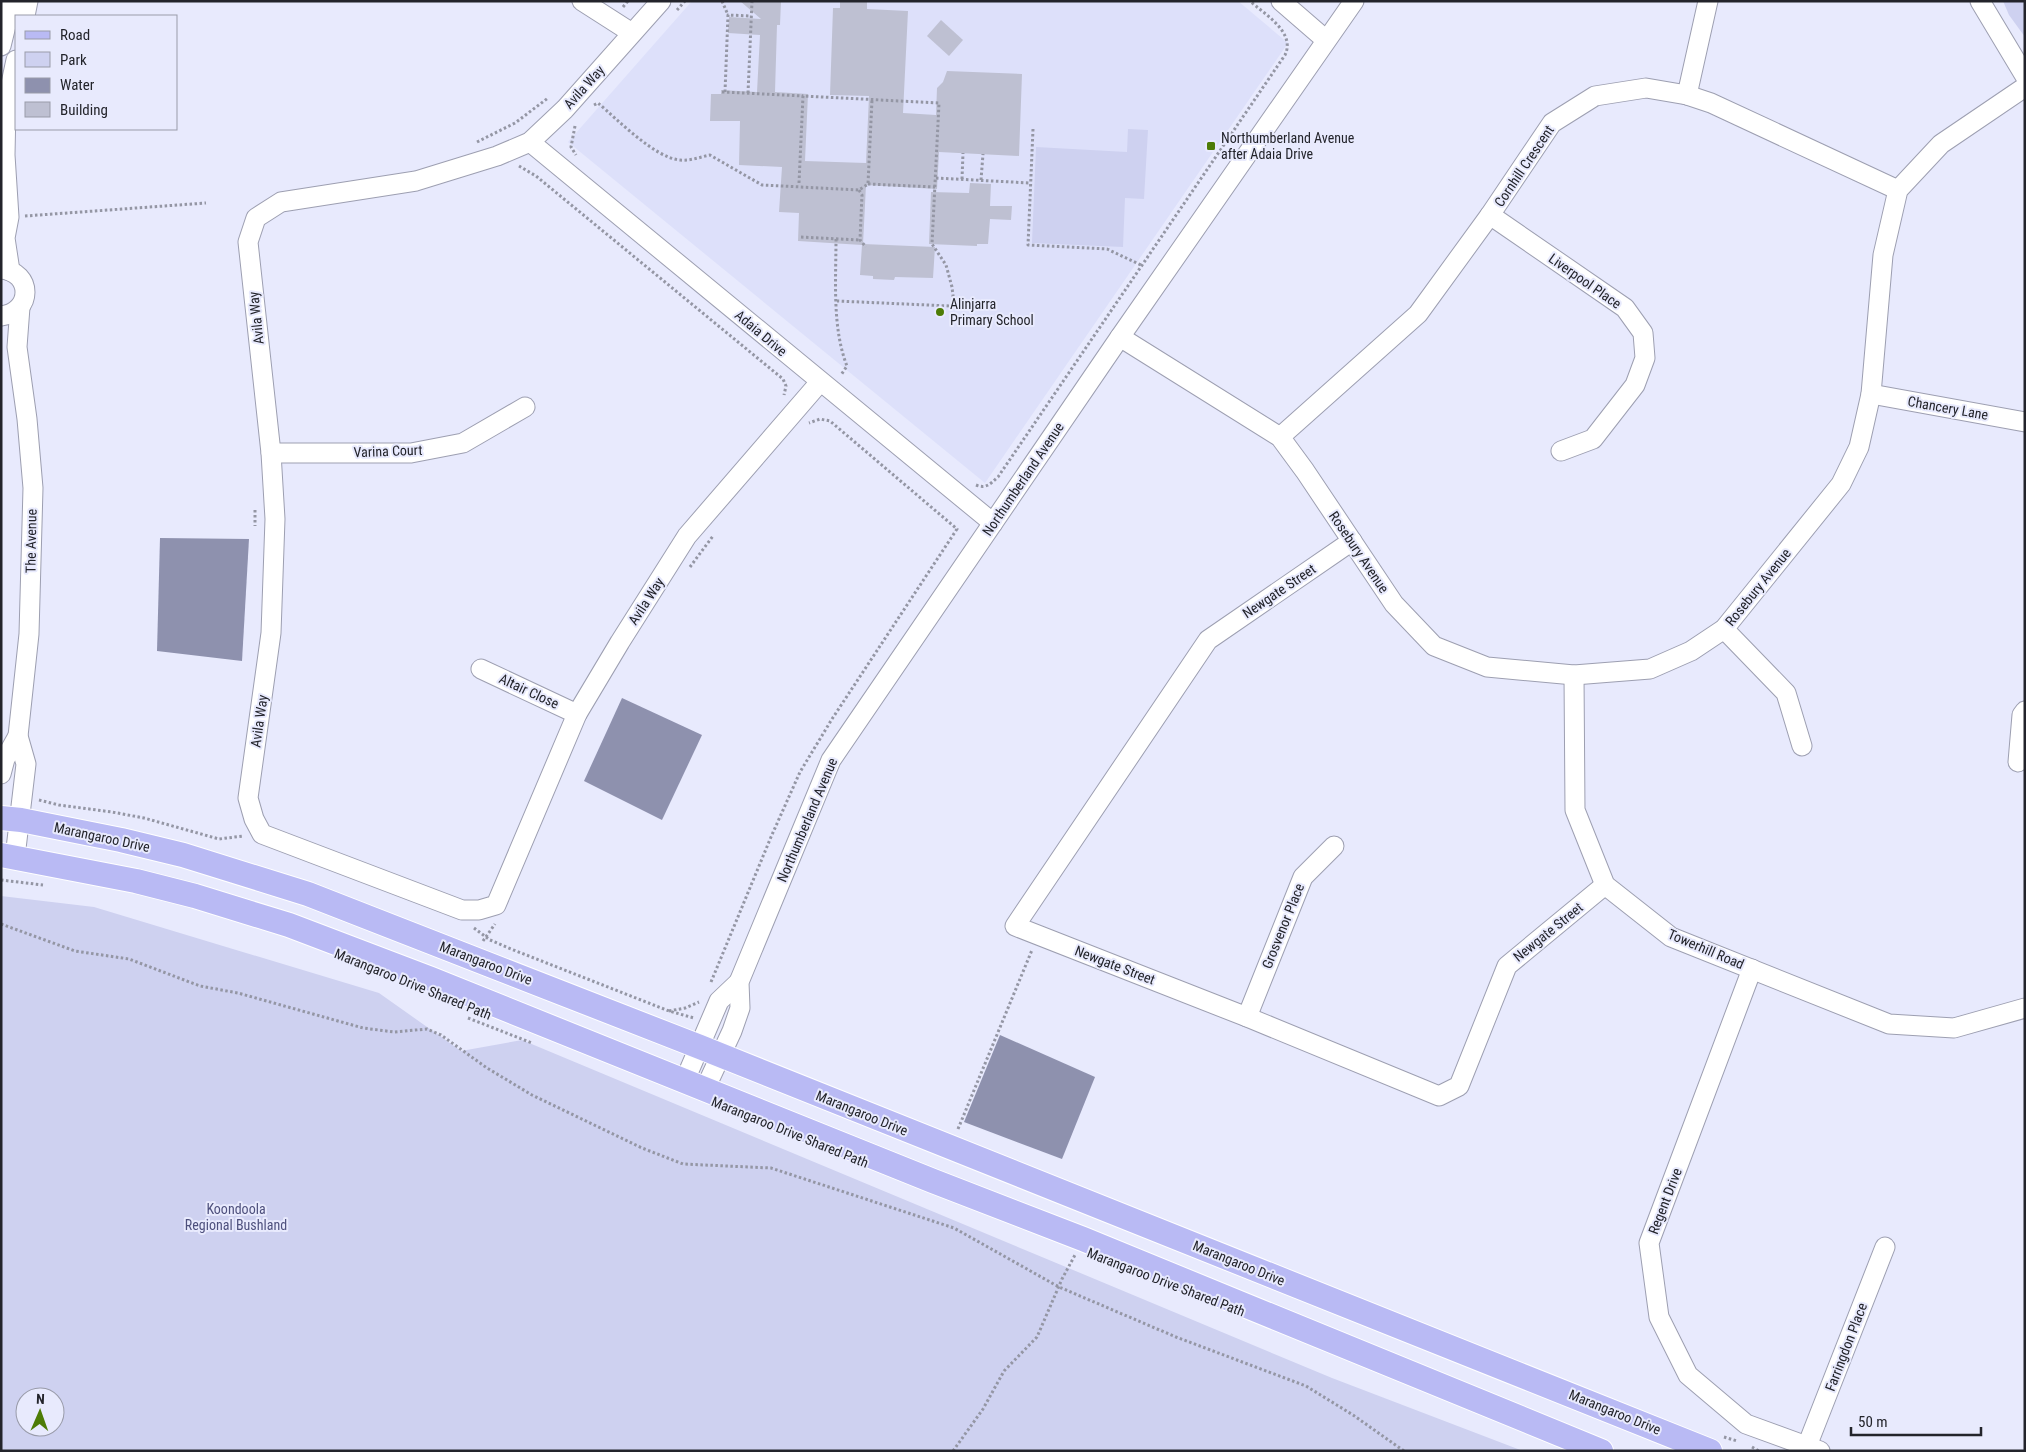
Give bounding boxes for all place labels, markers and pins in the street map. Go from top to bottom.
place label: Northumberland Avenue after Adaia Drive [1221,130,1355,162]
marker: Northumberland Avenue after Adaia Drive [1205,140,1217,152]
place label: Alinjarra Primary School [950,296,1034,328]
marker: Alinjarra Primary School [934,306,946,318]

